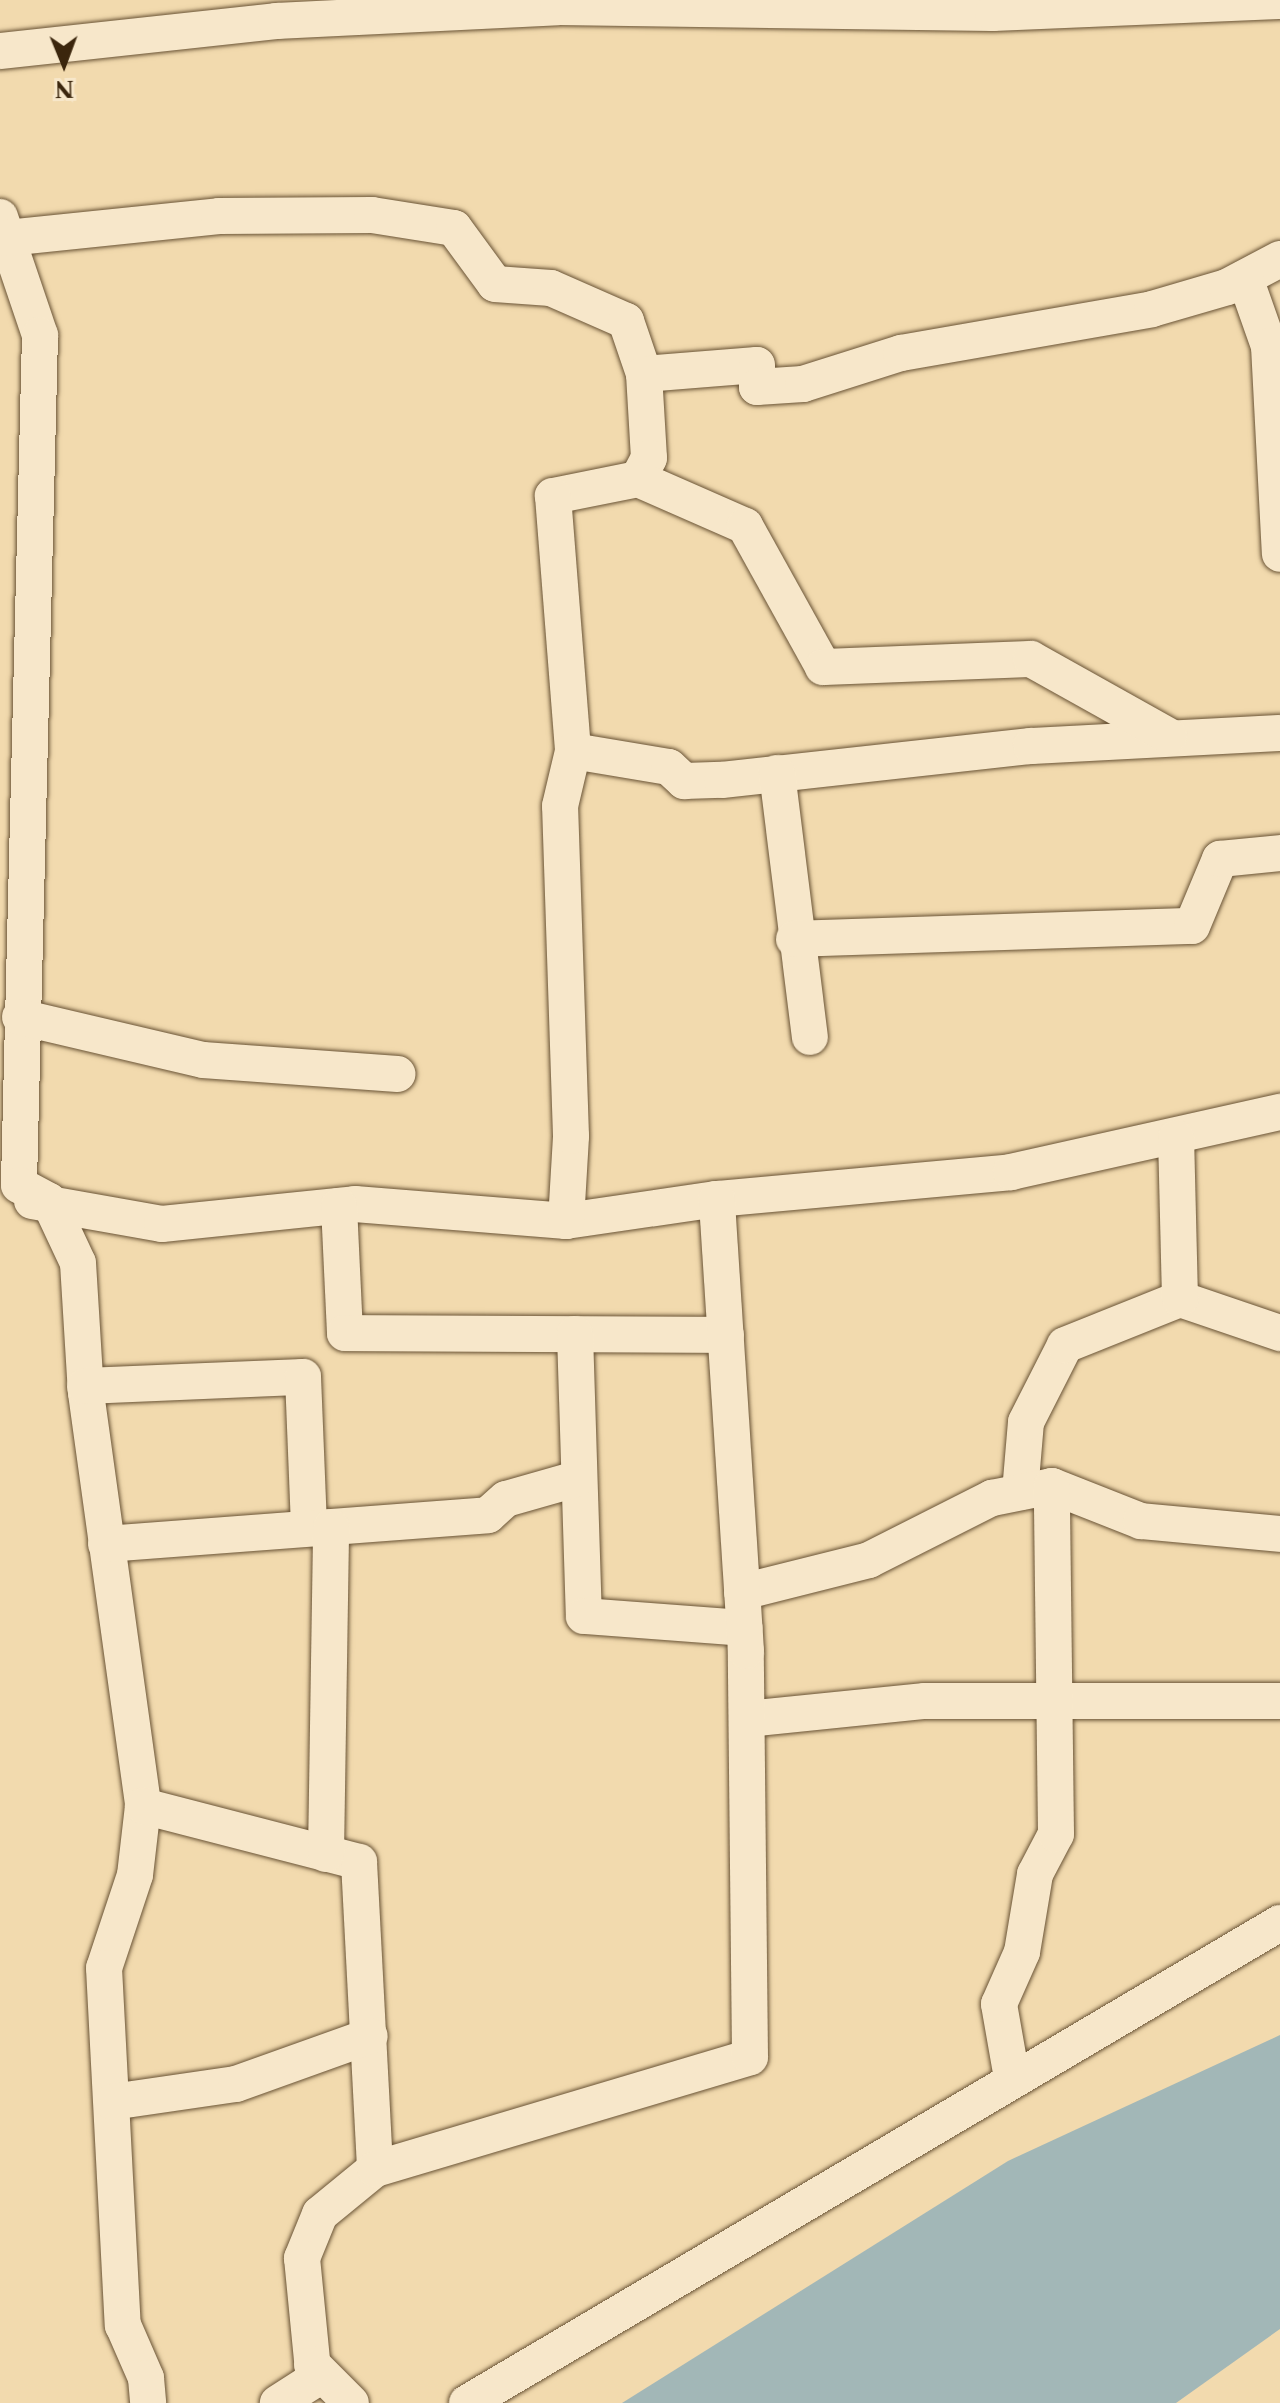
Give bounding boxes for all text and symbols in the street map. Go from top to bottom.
north arrow [24,24,104,104]
text: N [55,75,74,102]

